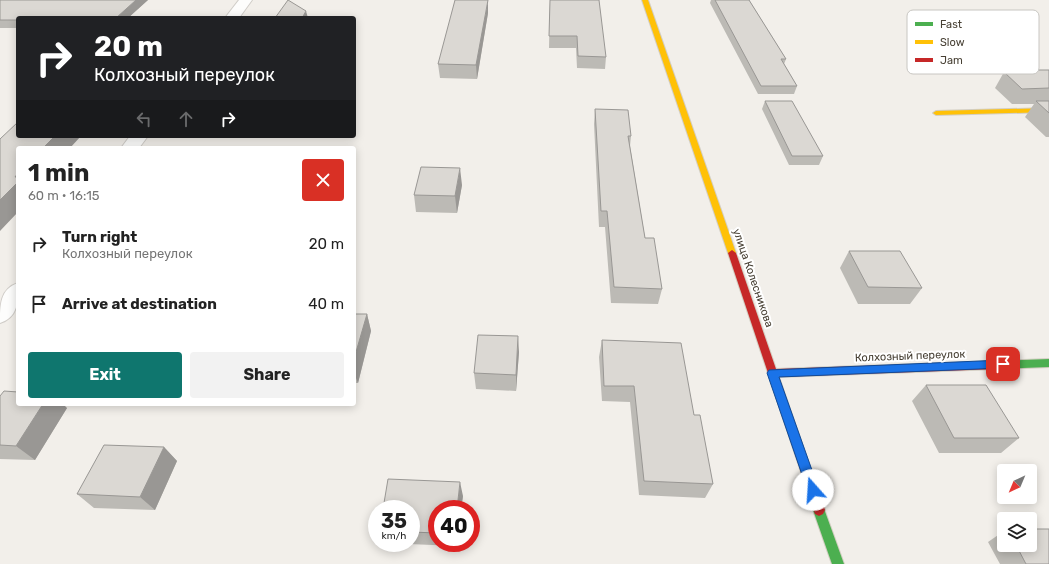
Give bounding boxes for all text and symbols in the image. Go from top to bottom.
legend [907,10,1039,74]
text: Fast [940,18,963,31]
text: 20 m [94,30,163,63]
icon: right [28,32,80,84]
text: Slow [940,36,965,49]
text: Jam [940,54,963,67]
text: Колхозный переулок [94,64,275,86]
icon: left [133,108,155,130]
icon: ahead [175,108,197,130]
icon: right [217,108,239,130]
text: 1 min [28,159,89,187]
button: close [302,159,344,201]
text: 60 m · 16:15 [28,188,100,203]
street label: улица Колесникова [730,227,776,329]
text: Turn right [62,228,137,246]
icon: right [28,233,50,255]
text: 20 m [309,235,344,253]
text: Колхозный переулок [62,246,193,261]
icon: arrive [28,293,50,315]
text: Arrive at destination [62,295,217,313]
text: 40 m [308,295,344,313]
pin [986,347,1020,381]
street label: Колхозный переулок [855,348,966,364]
button: Exit [28,352,182,398]
button: Share [190,352,344,398]
icon: arrive [992,353,1014,375]
north arrow [997,464,1037,504]
map controls [997,464,1037,552]
position arrow [792,469,834,511]
speed limit sign: 40 [428,500,480,552]
text: 35 [381,509,407,533]
button: layers [997,512,1037,552]
text: km/h [382,530,406,542]

